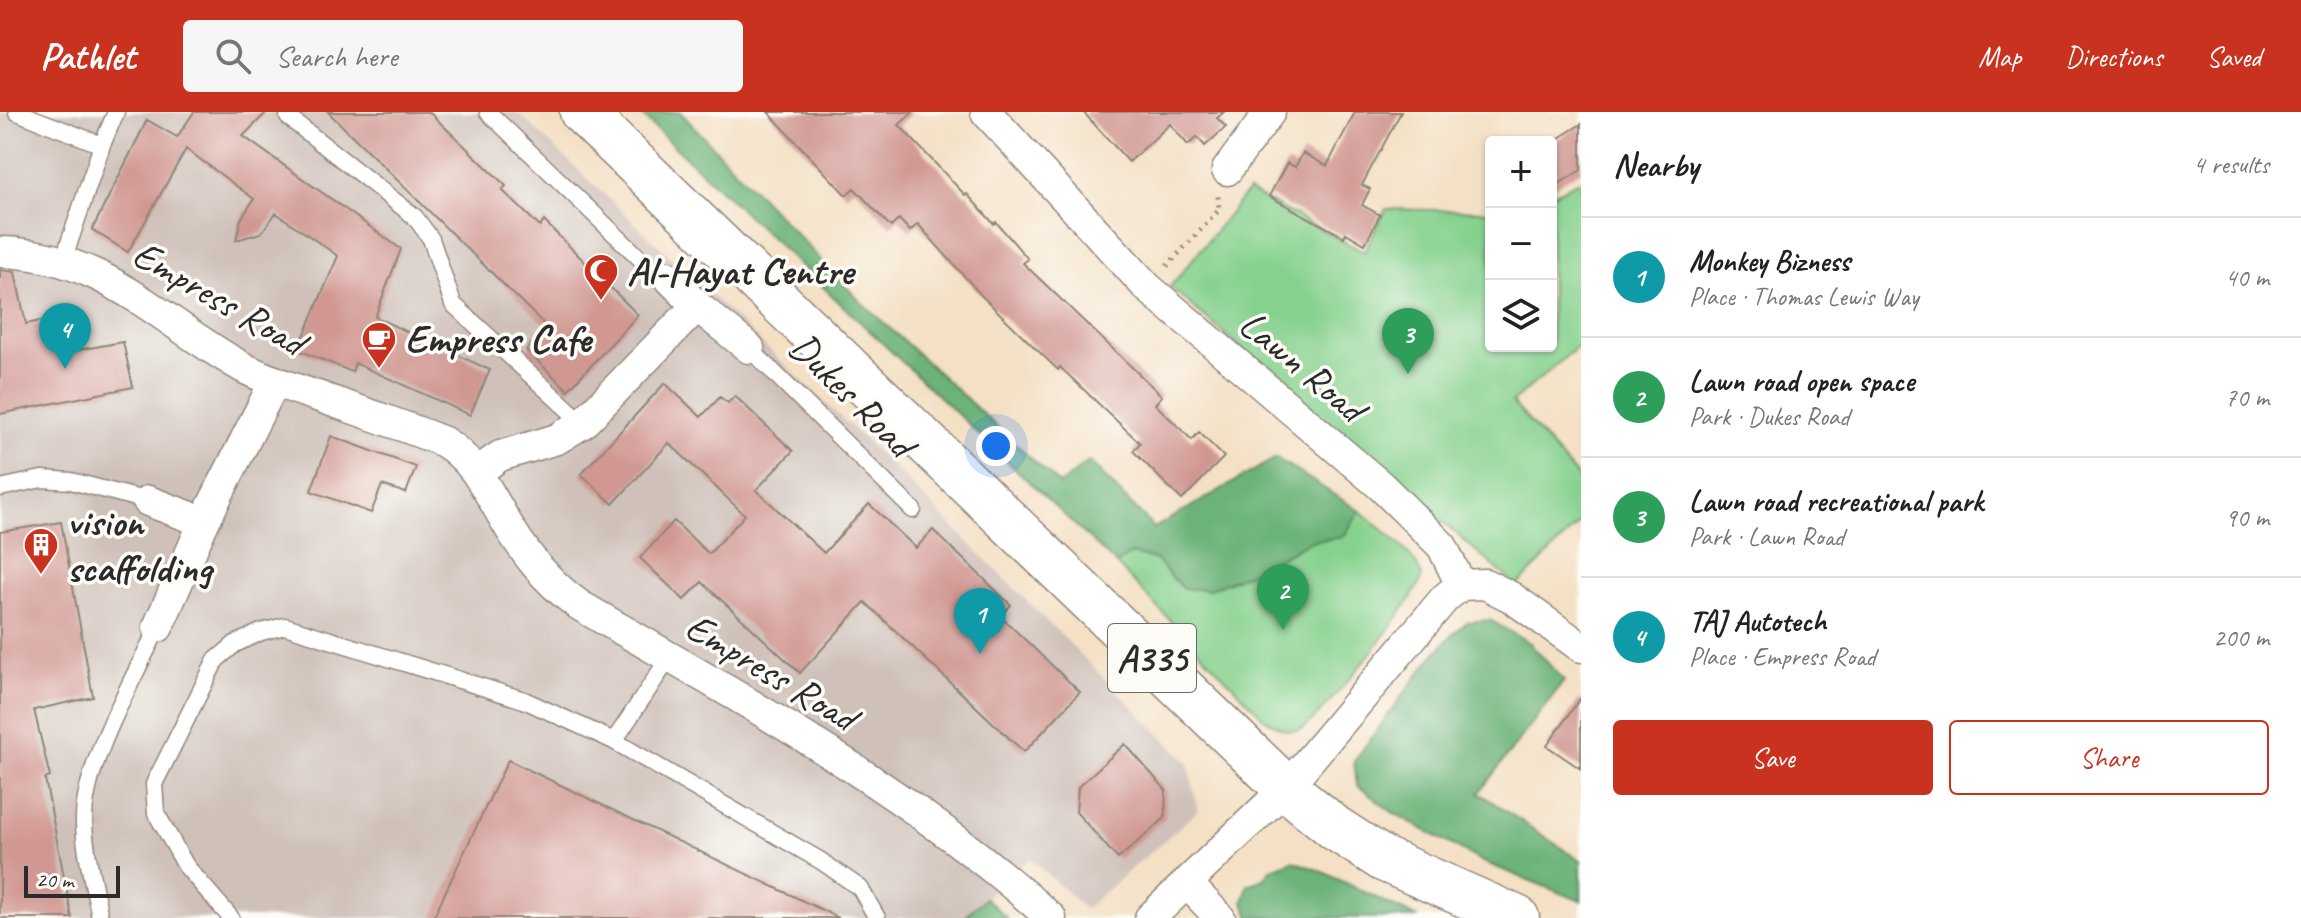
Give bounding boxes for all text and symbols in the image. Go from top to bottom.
search box [183,20,743,92]
text: Pathlet [40,33,135,80]
icon: search [211,34,255,78]
text: Search here [275,37,398,75]
text: Map [1978,39,2021,74]
text: Directions [2065,39,2163,74]
text: Saved [2207,39,2261,74]
map controls [1485,136,1557,352]
button: + [1485,136,1557,208]
text: Nearby [1613,143,1699,186]
text: 4 results [2193,148,2269,181]
button: − [1485,208,1557,280]
street label: Empress Road [124,229,318,370]
text: Monkey Bizness [1689,242,1850,280]
place label: Al-Hayat Centre [627,246,857,296]
mosque icon: Al-Hayat Centre [582,252,620,302]
text: 1 [1633,261,1645,294]
text: 40 m [2225,261,2269,294]
button: layers [1485,280,1557,352]
text: Place · Thomas Lewis Way [1689,280,1919,313]
street label: Lawn Road [1229,299,1379,436]
pin: 4 [39,303,91,369]
pin: 3 [1382,308,1434,374]
place label: Empress Cafe [405,314,593,364]
cafe icon: Empress Cafe [360,320,398,370]
street label: Dukes Road [779,322,929,472]
text: Lawn road open space [1689,362,1914,400]
text: 2 [1633,381,1645,414]
text: 70 m [2225,381,2269,414]
text: Park · Dukes Road [1689,400,1849,433]
your location [976,426,1016,466]
text: Lawn road recreational park [1689,482,1983,520]
place label: vision scaffolding [67,497,215,593]
text: 3 [1633,501,1645,534]
text: 90 m [2225,501,2269,534]
text: Park · Lawn Road [1689,520,1844,553]
building icon: vision scaffolding [22,526,60,576]
pin: 2 [1257,564,1309,630]
pin: 1 [954,588,1006,654]
street label: Empress Road [677,602,870,745]
text: TAJ Autotech [1689,602,1826,640]
text: 4 [1633,621,1645,654]
text: 200 m [2213,621,2269,654]
road number: A335 [1108,624,1196,692]
text: Place · Empress Road [1689,640,1876,673]
button: Save [1613,720,1933,795]
button: Share [1949,720,2269,795]
scale bar [24,862,120,898]
text: 20 m [36,866,73,894]

